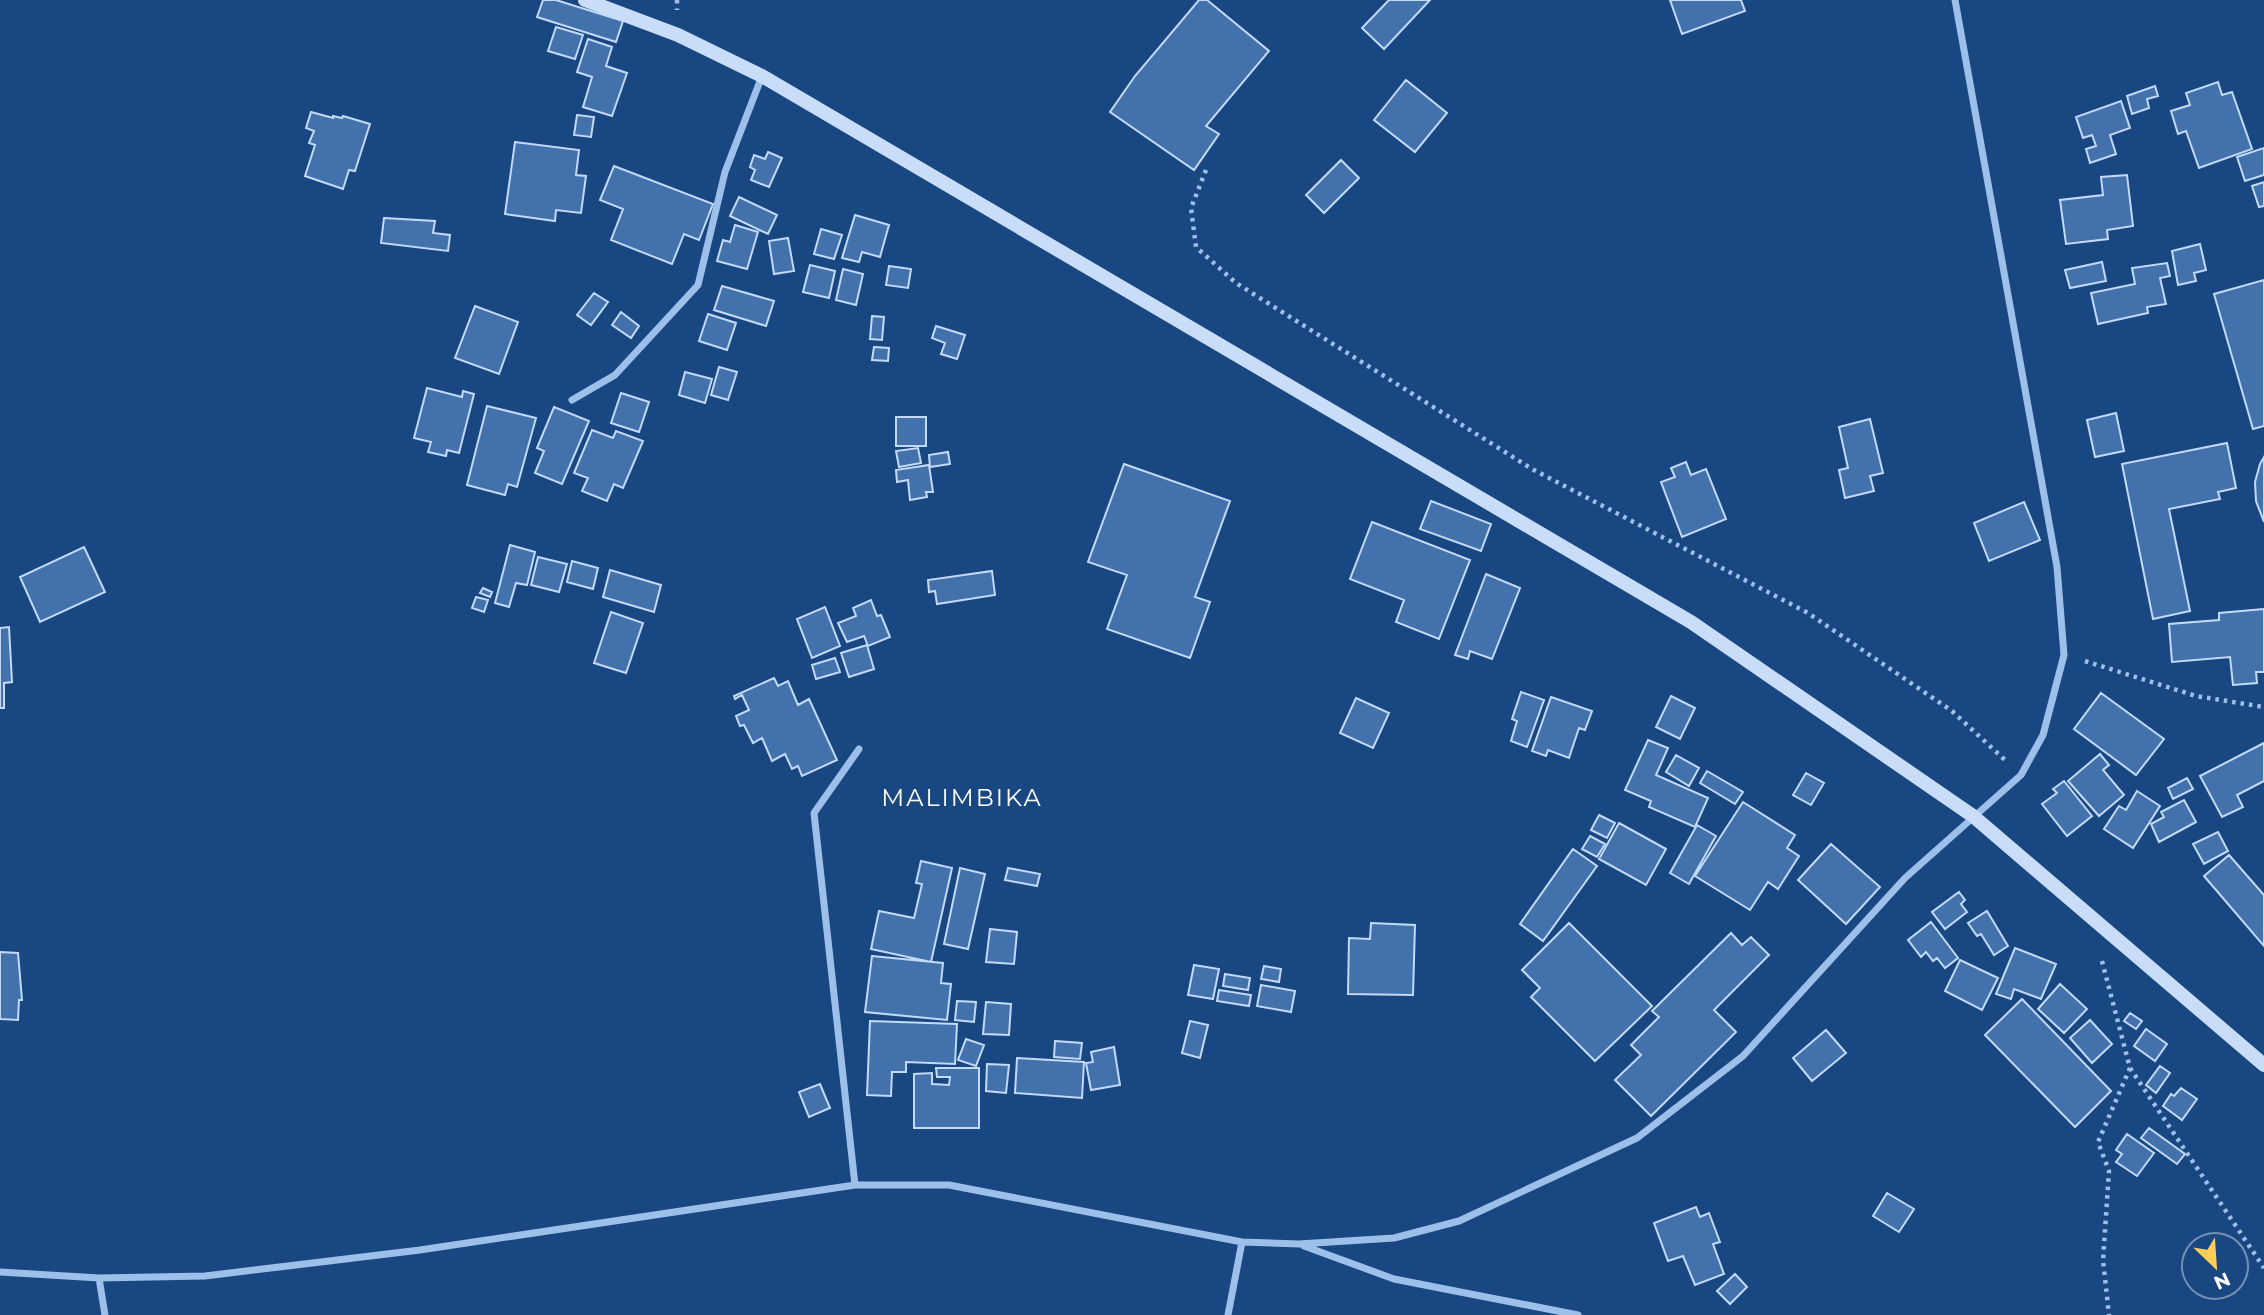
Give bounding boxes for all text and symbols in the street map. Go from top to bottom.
district label: MALIMBIKA [881,783,1043,812]
north arrow [2180,1231,2250,1301]
text: N [2210,1267,2234,1295]

